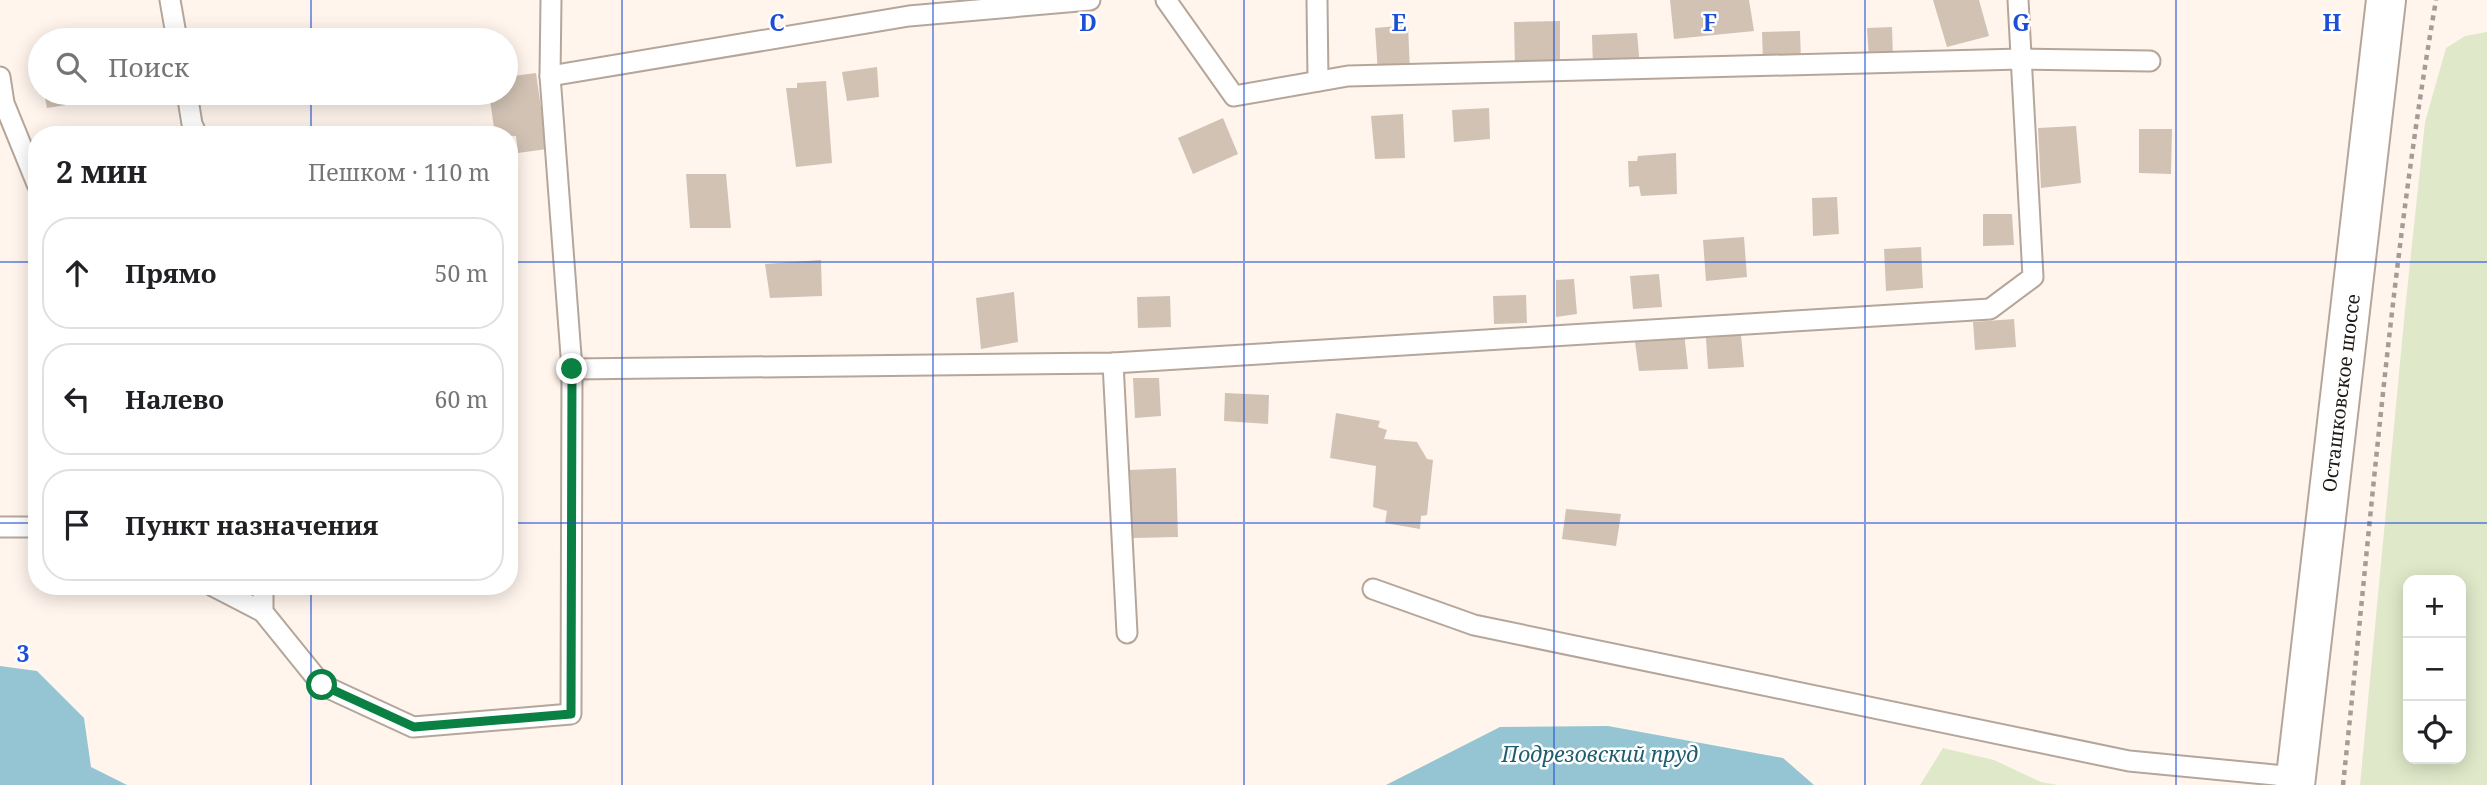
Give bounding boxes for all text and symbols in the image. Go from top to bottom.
text: C [769,6,785,38]
text: D [1079,6,1097,38]
text: E [1391,6,1407,38]
text: F [1703,6,1717,38]
text: G [2012,6,2030,38]
text: H [2323,6,2342,38]
search box [28,28,518,105]
icon: search [52,48,90,86]
text: Поиск [108,49,189,85]
text: 2 мин [56,151,147,192]
text: Пешком · 110 m [308,156,490,188]
icon: ahead [58,254,96,292]
text: Прямо [125,255,216,291]
text: 50 m [435,257,488,289]
street label: Осташковское шоссе [2316,292,2366,494]
route end [556,353,587,384]
icon: left [58,380,96,418]
text: Налево [125,381,224,417]
text: 60 m [435,383,488,415]
icon: arrive [58,506,96,544]
text: Пункт назначения [125,507,378,543]
map controls [2403,575,2466,764]
button: + [2403,575,2466,638]
text: 3 [17,637,30,669]
button: − [2403,638,2466,701]
route start [306,669,337,700]
button: locate [2403,701,2466,764]
water label: Подрезовский пруд [1501,740,1698,768]

